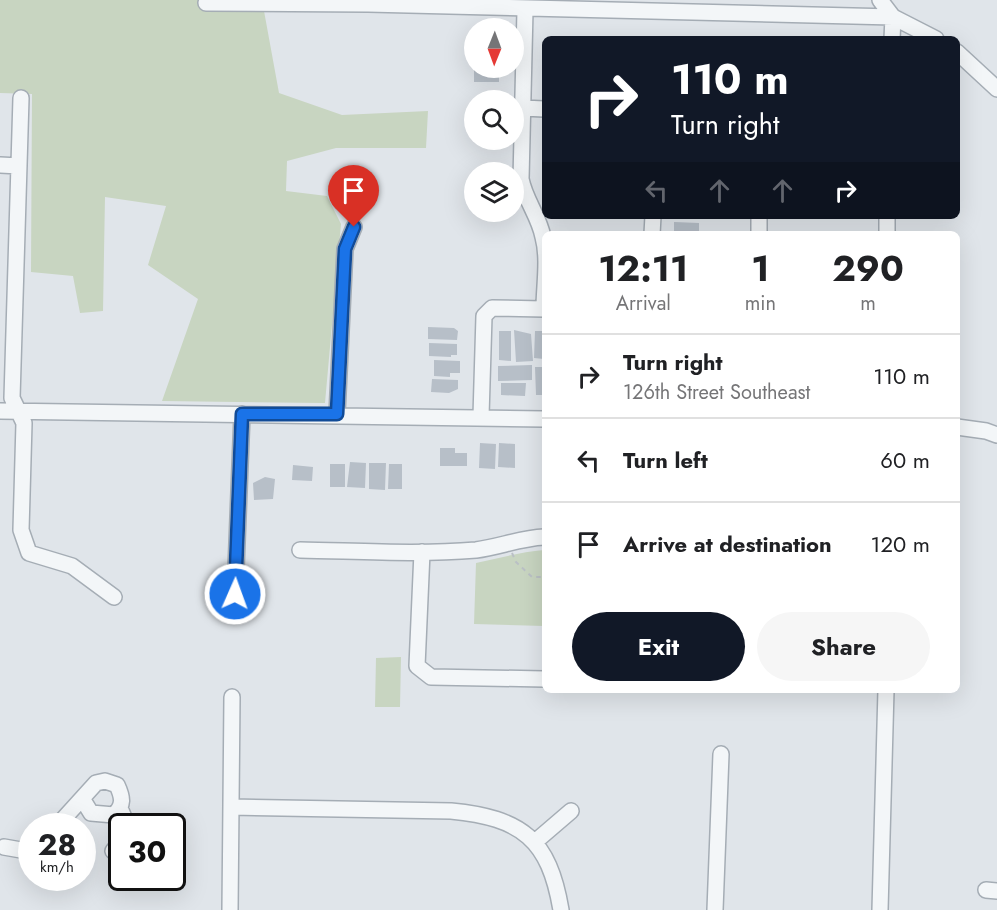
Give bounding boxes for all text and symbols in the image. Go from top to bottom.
north arrow [464,18,524,78]
map controls [464,18,524,222]
text: 110 m [671,49,789,110]
icon: right [572,60,650,138]
button: search [464,90,524,150]
text: Turn right [671,105,779,144]
button: layers [464,162,524,222]
pin [328,165,379,227]
icon: arrive [337,174,370,207]
icon: left [640,174,673,207]
icon: ahead [703,174,736,207]
icon: ahead [766,174,799,207]
icon: right [829,174,862,207]
text: 12:11 [598,242,688,294]
text: 1 [751,242,769,294]
text: 290 [832,242,904,294]
text: Arrival [616,289,671,318]
text: min [745,289,776,318]
text: m [860,289,876,318]
text: Turn right [623,346,723,378]
icon: right [572,360,605,393]
text: 110 m [873,360,930,392]
text: 126th Street Southeast [623,378,810,407]
icon: left [572,444,605,477]
text: Turn left [623,444,708,476]
text: 60 m [880,444,930,476]
icon: arrive [572,528,605,561]
text: Arrive at destination [623,528,832,560]
text: 120 m [871,528,930,560]
position arrow [203,562,267,626]
button: Exit [572,612,745,681]
button: Share [757,612,930,681]
speed limit sign: 30 [108,813,186,891]
text: 28 [38,823,76,866]
text: km/h [40,856,74,878]

